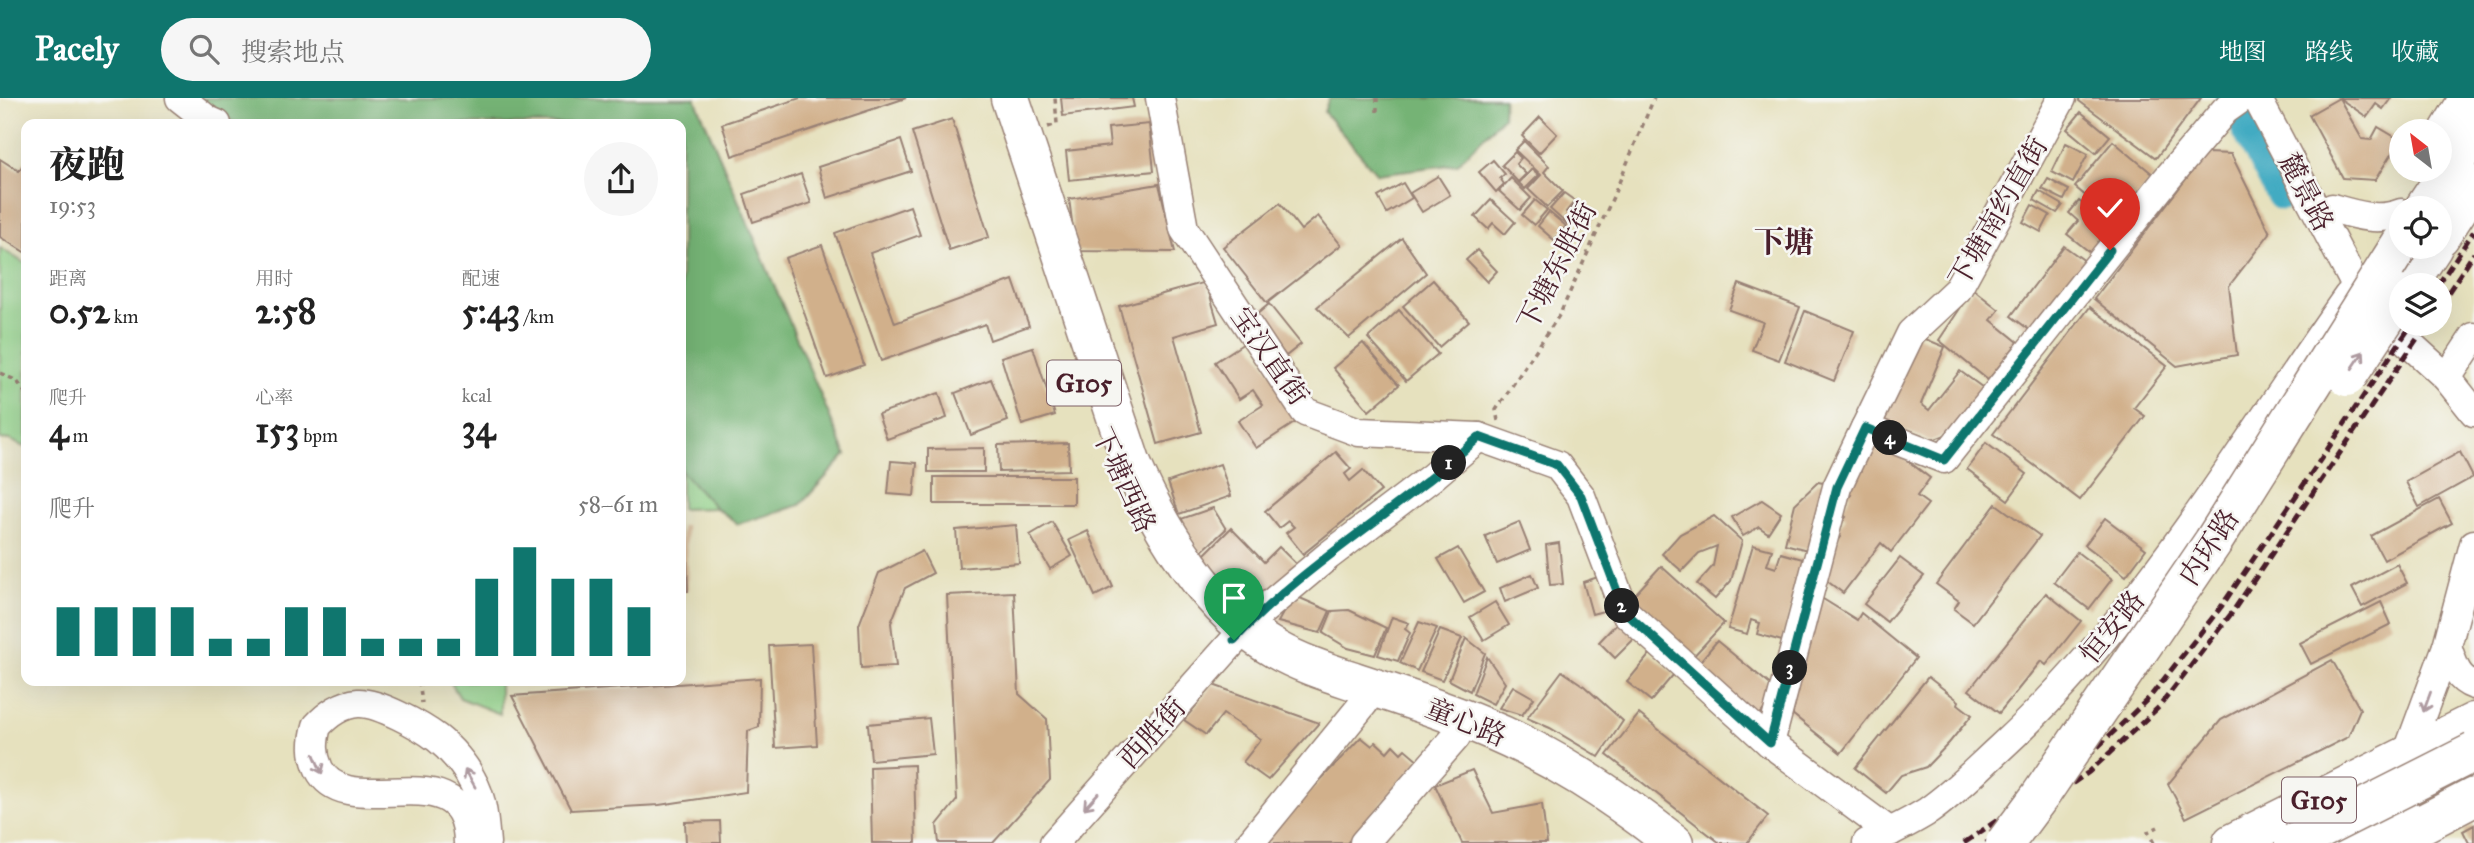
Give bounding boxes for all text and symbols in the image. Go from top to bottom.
search box [161,18,651,81]
text: Pacely [35,29,119,69]
icon: search [185,30,223,68]
text: 搜索地点 [241,36,345,68]
text: 地图 [2219,37,2267,67]
text: 路线 [2305,37,2353,67]
text: 收藏 [2391,37,2439,67]
north arrow [2389,119,2452,182]
map controls [2389,119,2452,336]
street label: 下塘南约直街 [1941,130,2055,294]
text: 夜跑 [49,142,125,188]
button: share [584,142,658,216]
street label: 麓景路 [2271,147,2341,237]
pin [2080,178,2140,250]
icon: check [2091,189,2129,227]
text: 19:53 [49,191,96,219]
street label: 下塘东胜街 [1510,196,1604,336]
button: locate [2389,196,2452,259]
district label: 下塘 [1754,224,1814,260]
text: 距离 [49,267,87,290]
text: 用时 [255,267,293,290]
text: 配速 [462,267,500,290]
button: layers [2389,273,2452,336]
text: 0.52 [49,290,110,333]
text: 2:58 [255,290,316,333]
text: 5:43 [462,290,520,333]
street label: 宝汉直街 [1224,300,1316,412]
text: km [110,305,139,328]
text: /km [520,305,554,328]
one-way arrow [2352,350,2366,370]
road number: G105 [1047,360,1121,406]
text: kcal [462,384,492,407]
text: 爬升 [49,386,87,409]
text: 心率 [255,386,293,409]
text: 34 [462,407,495,450]
text: 4 [49,409,69,452]
text: 153 [255,409,299,452]
pin: 4 [1872,420,1908,456]
street label: 下塘西路 [1084,422,1164,538]
text: m [69,424,89,447]
text: bpm [299,424,338,447]
text: 4 [1884,426,1895,449]
pin: 1 [1432,446,1466,480]
text: 1 [1445,451,1452,474]
text: 58–61 m [578,490,658,518]
text: 爬升 [49,494,95,522]
street label: 内环路 [2171,502,2247,592]
pin [1204,568,1264,640]
icon: arrive [1215,579,1253,617]
street label: 恒安路 [2072,583,2152,671]
pin: 2 [1604,588,1640,624]
text: 2 [1617,594,1626,617]
pin: 3 [1772,650,1808,686]
text: 3 [1786,656,1793,679]
street label: 西胜街 [1111,690,1193,776]
street label: 童心路 [1420,690,1512,754]
one-way arrow [2420,690,2432,712]
one-way arrow [313,753,326,775]
one-way arrow [463,768,477,788]
road number: G105 [2282,778,2356,822]
one-way arrow [1083,792,1099,810]

